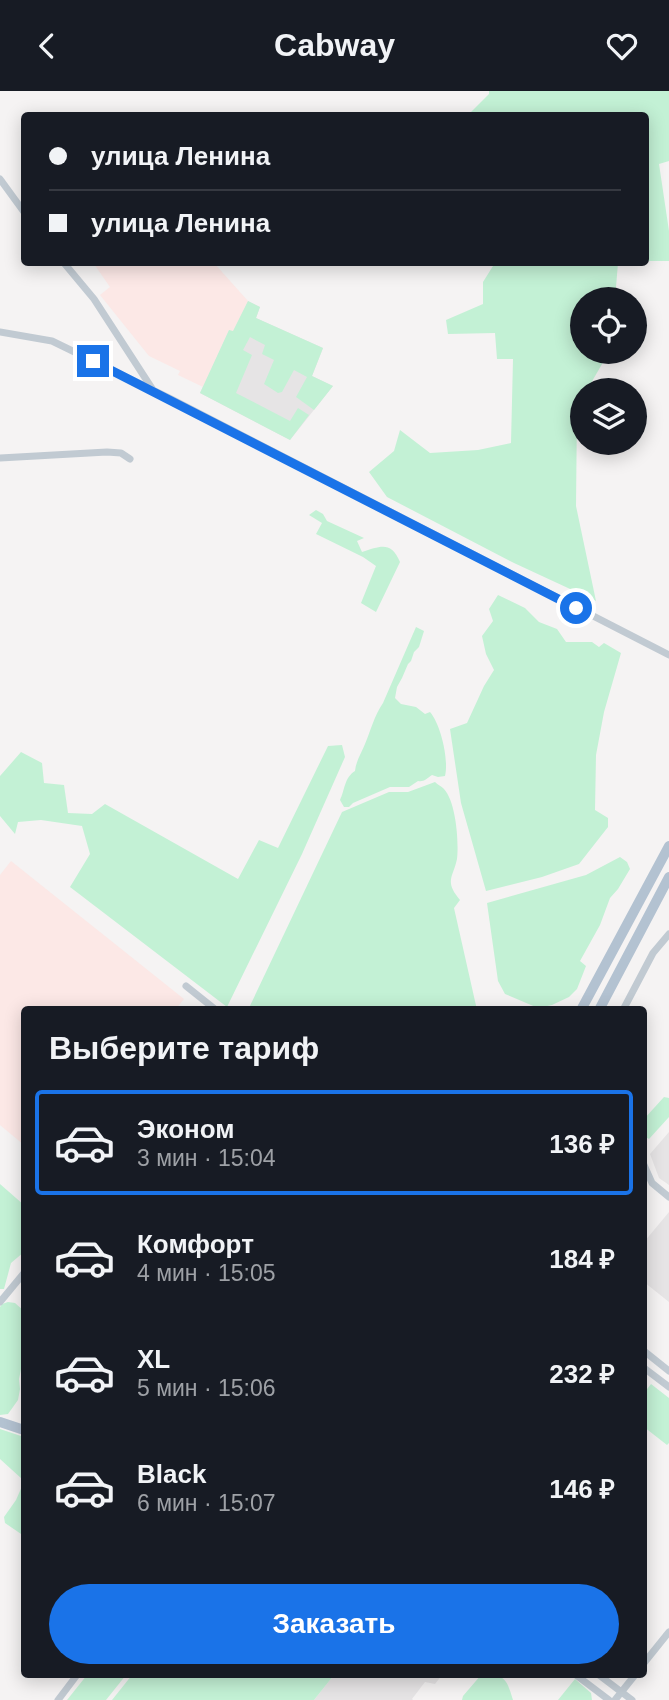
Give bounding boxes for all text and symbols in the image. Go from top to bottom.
icon: back [28,27,66,65]
text: Cabway [274,27,395,63]
icon: heart [603,27,641,65]
text: улица Ленина [91,141,270,171]
text: улица Ленина [91,208,270,238]
map controls [570,287,647,455]
button: locate [570,287,647,364]
route end [77,345,109,377]
button: layers [570,378,647,455]
route start [560,592,592,624]
text: Выберите тариф [49,1030,319,1066]
icon: car [53,1111,116,1174]
text: Эконом [137,1114,235,1144]
text: 136 ₽ [549,1129,615,1159]
text: 3 мин · 15:04 [137,1145,276,1171]
icon: car [53,1226,116,1289]
text: Комфорт [137,1229,254,1259]
text: 184 ₽ [549,1244,615,1274]
text: 4 мин · 15:05 [137,1260,276,1286]
icon: car [53,1341,116,1404]
text: XL [137,1344,170,1374]
text: 232 ₽ [549,1359,615,1389]
text: 5 мин · 15:06 [137,1375,276,1401]
icon: car [53,1456,116,1519]
text: Black [137,1459,206,1489]
text: 146 ₽ [549,1474,615,1504]
text: 6 мин · 15:07 [137,1490,276,1516]
button: Заказать [49,1584,619,1664]

